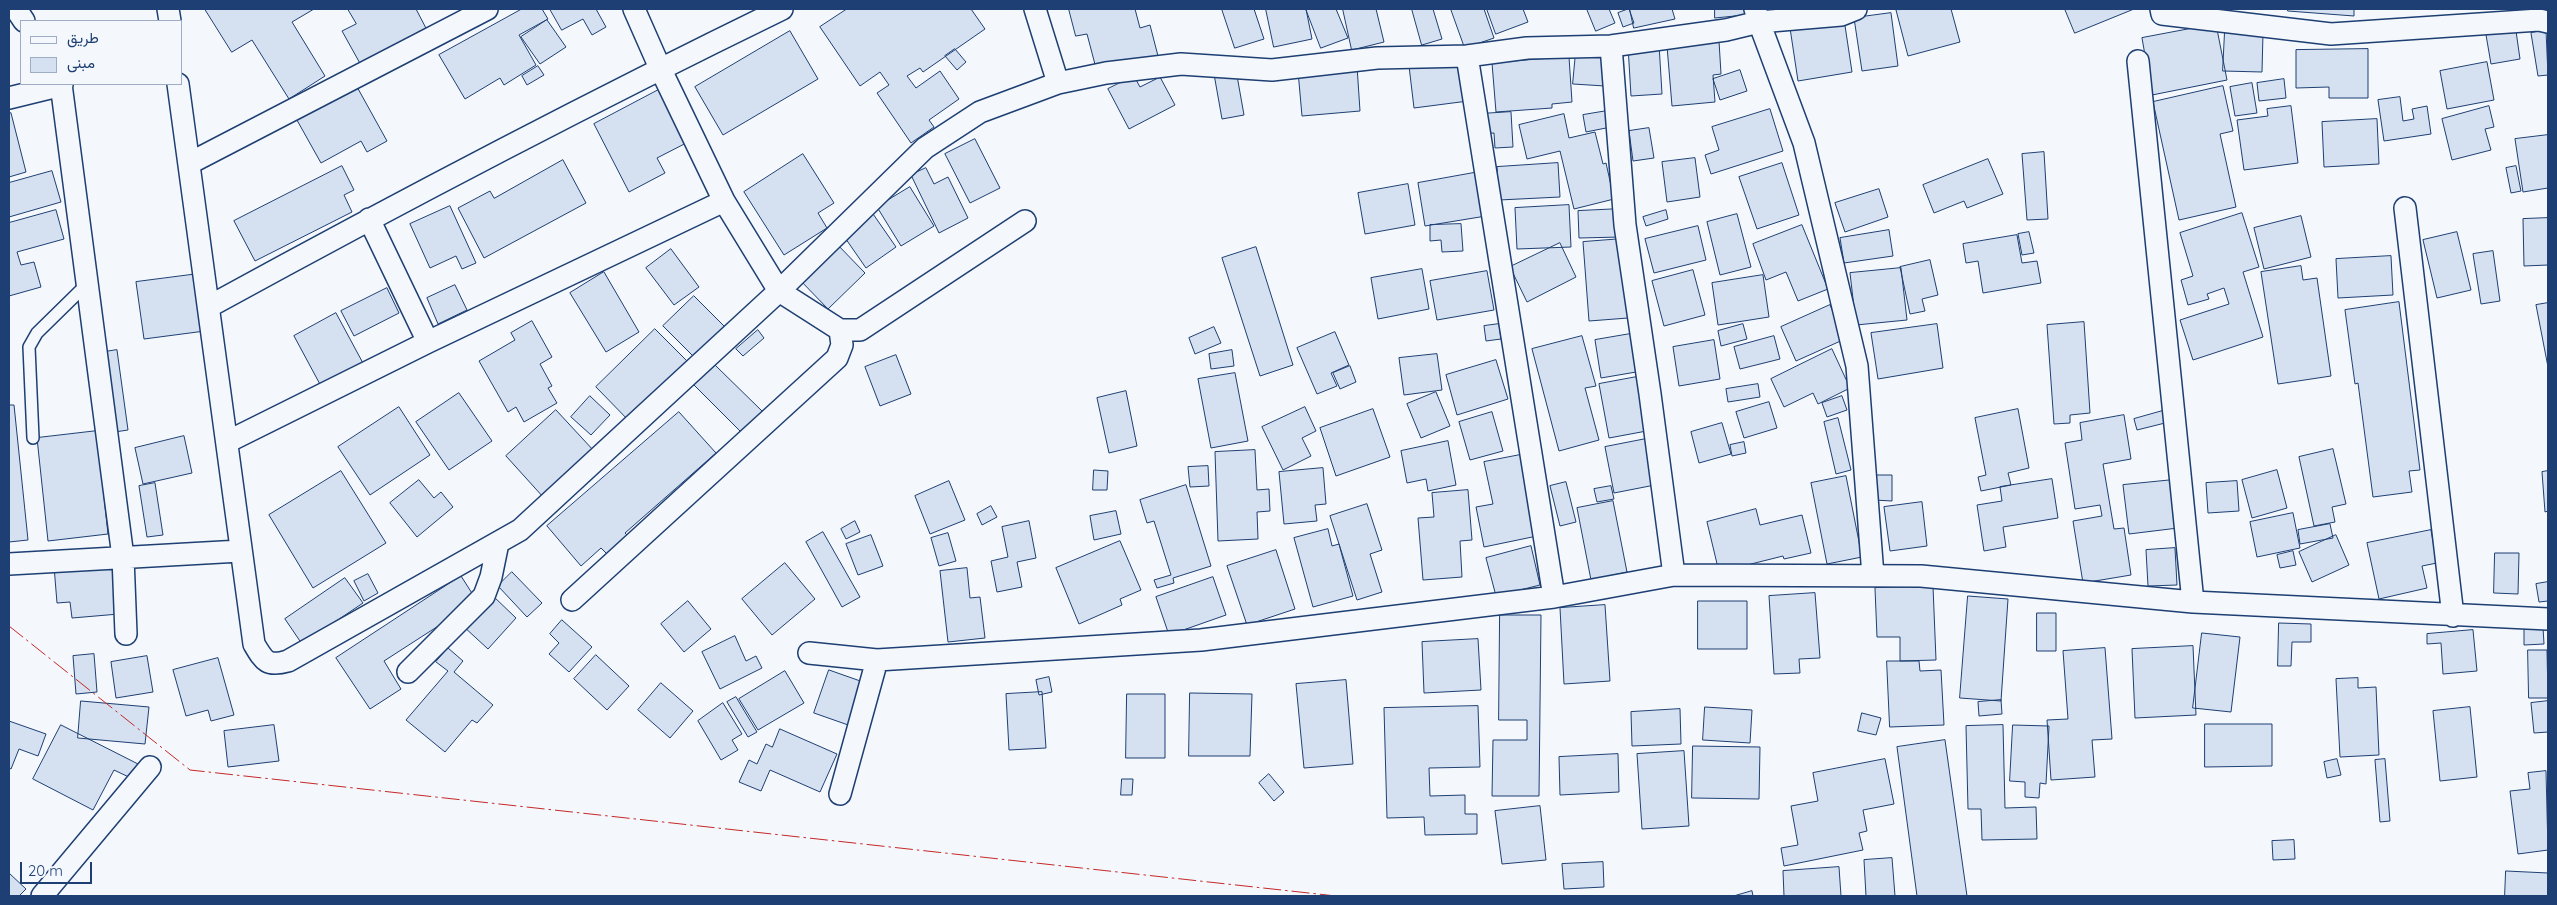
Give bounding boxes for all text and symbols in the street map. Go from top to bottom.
legend [20,20,182,85]
text: طريق [67,28,99,47]
text: مبنى [67,53,95,72]
scale bar [22,852,95,884]
text: 20 m [28,861,63,880]

